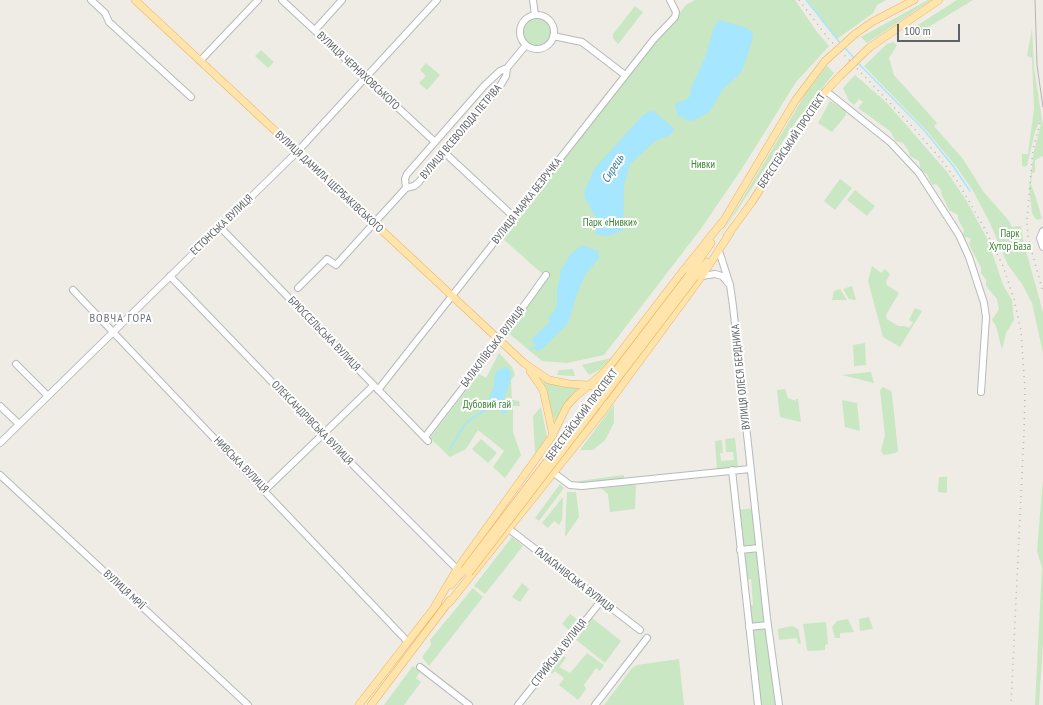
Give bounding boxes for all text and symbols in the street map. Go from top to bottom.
scale bar [899,16,962,42]
text: 100 m [904,23,931,38]
street label: ВУЛИЦЯ ЧЕРНЯХОВСЬКОГО [314,29,402,113]
street label: ВУЛИЦЯ ВСЕВОЛОДА ПЕТРІВА [418,82,504,182]
street label: БЕРЕСТЕЙСЬКИЙ ПРОСПЕКТ [755,91,829,191]
street label: ВУЛИЦЯ ДАНИЛА ЩЕРБАКІВСЬКОГО [272,128,386,236]
water label: Сирець [599,152,627,186]
street label: ВУЛИЦЯ МАРКА БЕЗРУЧКА [489,155,565,247]
park label: Нивки [691,158,715,172]
street label: ЕСТОНСЬКА ВУЛИЦЯ [188,192,256,258]
park label: Парк «Нивки» [583,216,637,230]
park label: Парк Хутор База [989,227,1031,253]
street label: БРЮССЕЛЬСЬКА ВУЛИЦЯ [285,294,363,374]
street label: БАЛАКЛІЇВСЬКА ВУЛИЦЯ [458,304,528,390]
district label: ВОВЧА ГОРА [89,312,153,326]
street label: ВУЛИЦЯ ОЛЕСЯ БЕРДНИКА [729,323,753,431]
street label: БЕРЕСТЕЙСЬКИЙ ПРОСПЕКТ [543,366,621,464]
street label: ОЛЕКСАНДРІВСЬКА ВУЛИЦЯ [268,378,356,468]
park label: Дубовий гай [463,398,511,412]
street label: НИВСЬКА ВУЛИЦЯ [211,434,271,496]
street label: ҐАЛАҐАНІВСЬКА ВУЛИЦЯ [532,545,616,615]
street label: ВУЛИЦЯ МРІЇ [100,567,148,613]
street label: СТРИЙСЬКА ВУЛИЦЯ [528,617,590,689]

